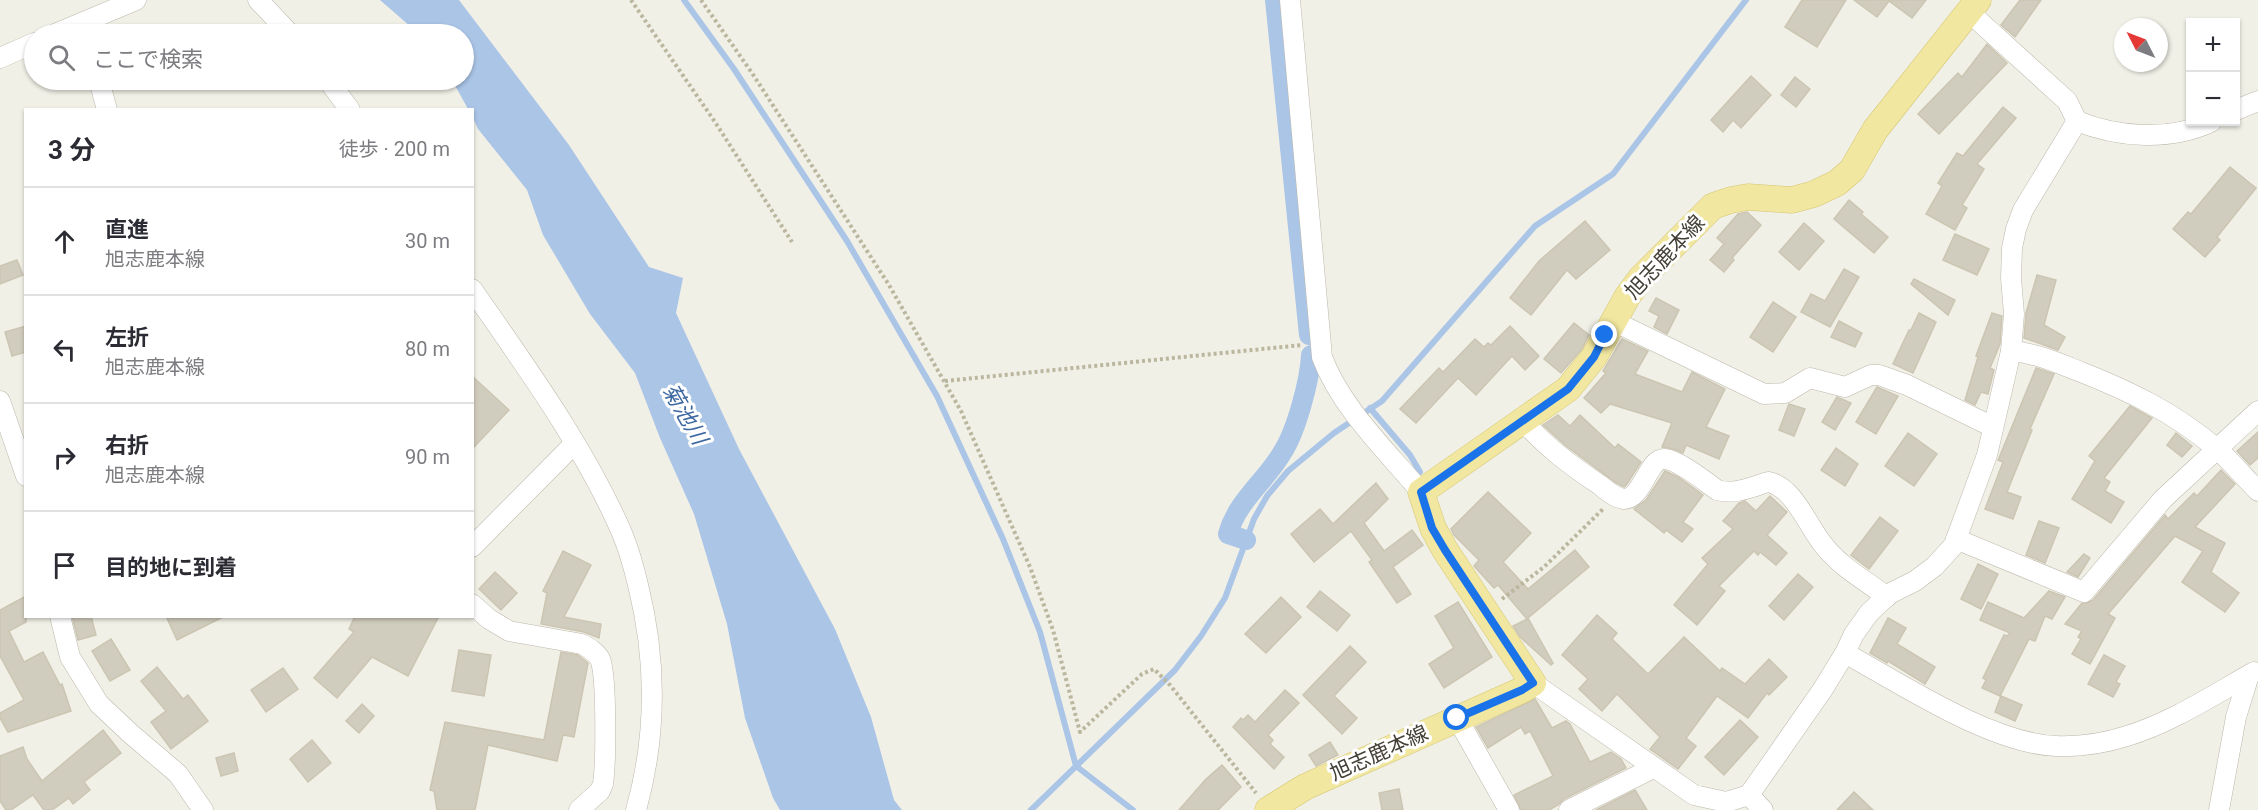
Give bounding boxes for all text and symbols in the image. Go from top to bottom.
north arrow [2114,18,2168,72]
map controls [2186,18,2240,126]
button: + [2186,18,2240,72]
search box [24,24,474,90]
icon: search [45,41,78,74]
text: ここで検索 [93,47,203,72]
button: − [2186,72,2240,126]
text: 3 分 [48,135,95,165]
text: 徒歩 · 200 m [339,137,450,161]
street label: 旭志鹿本線 [1620,210,1710,304]
text: 直進 [105,217,149,242]
icon: ahead [48,225,81,258]
text: 30 m [405,229,450,253]
text: 旭志鹿本線 [105,247,205,271]
route end [1591,321,1617,347]
text: 左折 [105,325,149,350]
icon: left [48,333,81,366]
text: 80 m [405,337,450,361]
text: 旭志鹿本線 [105,355,205,379]
water label: 菊池川 [658,379,713,451]
text: 右折 [105,433,149,458]
icon: right [48,441,81,474]
text: 90 m [405,445,450,469]
text: 旭志鹿本線 [105,463,205,487]
icon: arrive [48,549,81,582]
text: 目的地に到着 [105,555,237,580]
route start [1443,704,1469,730]
street label: 旭志鹿本線 [1326,721,1432,785]

